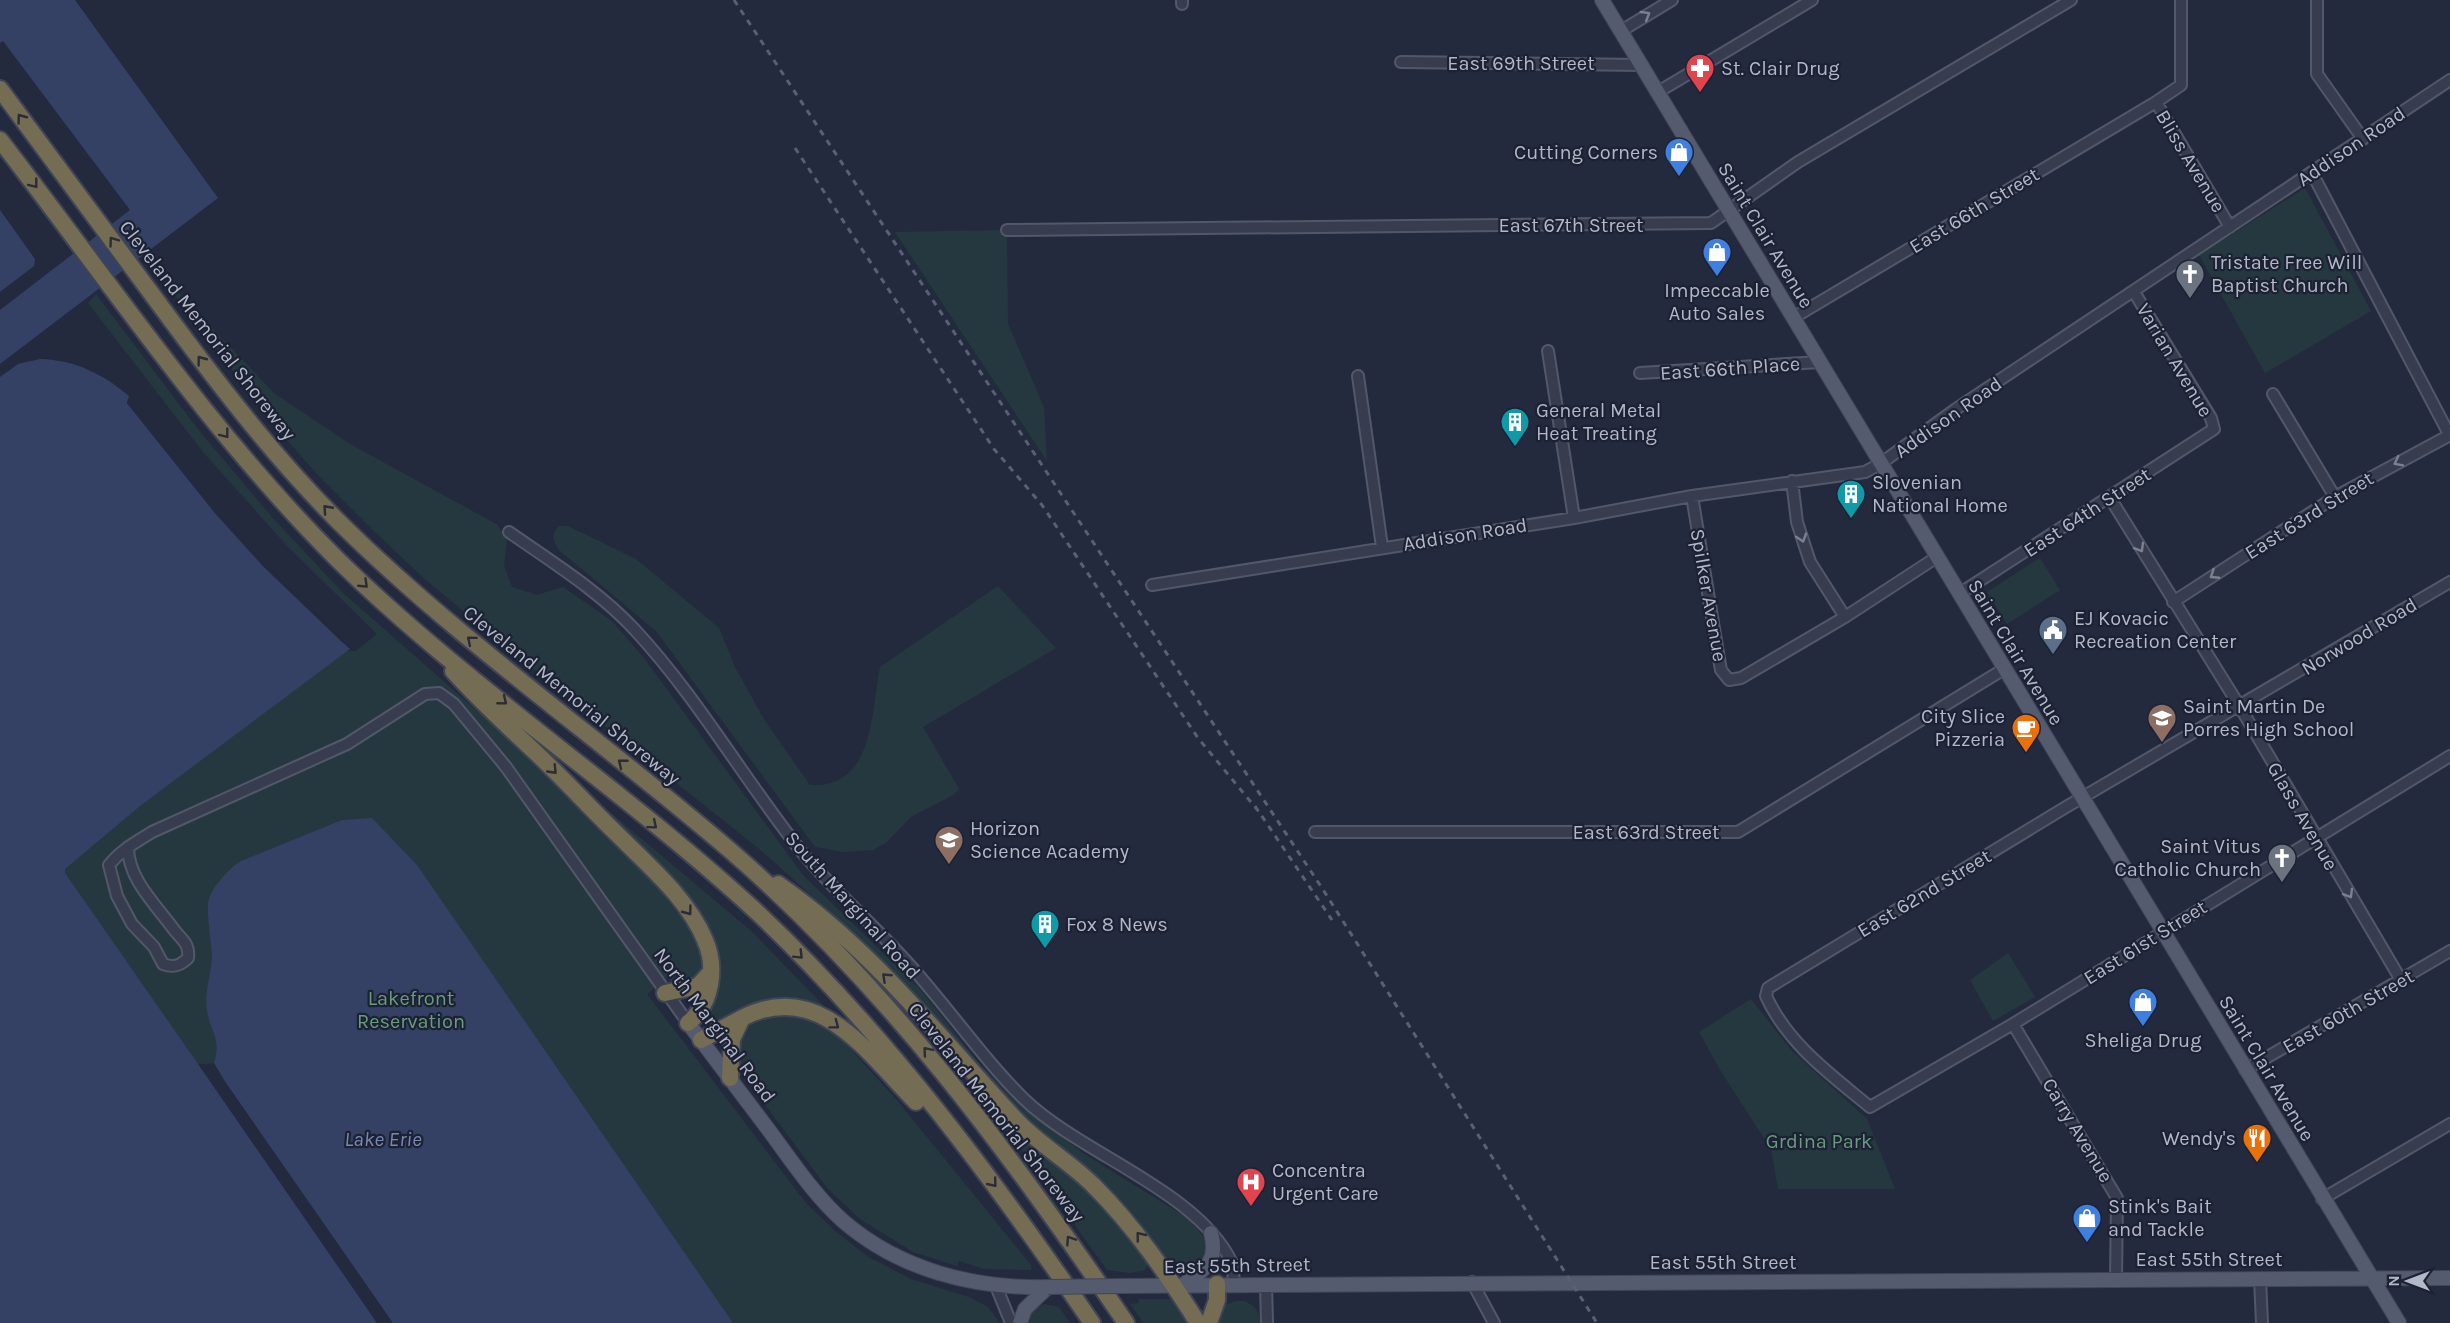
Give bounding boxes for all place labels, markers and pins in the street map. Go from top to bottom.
pharmacy icon: St. Clair Drug [1684,52,1716,94]
place label: St. Clair Drug [1721,57,1840,80]
shop icon: Cutting Corners [1663,136,1695,178]
place label: Cutting Corners [1514,141,1658,164]
shop icon: Impeccable Auto Sales [1701,236,1733,278]
place label: Tristate Free Will Baptist Church [2211,251,2362,297]
church icon: Tristate Free Will Baptist Church [2174,258,2206,300]
place label: Impeccable Auto Sales [1664,279,1770,325]
place label: General Metal Heat Treating [1536,399,1661,445]
building icon: General Metal Heat Treating [1499,406,1531,448]
place label: Slovenian National Home [1872,471,2008,517]
building icon: Slovenian National Home [1835,478,1867,520]
place label: EJ Kovacic Recreation Center [2074,607,2237,653]
public building icon: EJ Kovacic Recreation Center [2037,614,2069,656]
place label: Saint Martin De Porres High School [2183,695,2354,741]
school or university icon: Saint Martin De Porres High School [2146,702,2178,744]
place label: City Slice Pizzeria [1921,705,2005,751]
cafe icon: City Slice Pizzeria [2010,712,2042,754]
place label: Horizon Science Academy [970,817,1129,863]
school or university icon: Horizon Science Academy [933,824,965,866]
place label: Saint Vitus Catholic Church [2115,835,2261,881]
church icon: Saint Vitus Catholic Church [2266,842,2298,884]
building icon: Fox 8 News [1029,908,1061,950]
place label: Fox 8 News [1066,913,1168,936]
shop icon: Sheliga Drug [2127,986,2159,1028]
place label: Sheliga Drug [2085,1029,2201,1052]
restaurant icon: Wendy's [2241,1122,2273,1164]
place label: Wendy's [2162,1127,2236,1150]
place label: Concentra Urgent Care [1272,1159,1379,1205]
hospital icon: Concentra Urgent Care [1235,1166,1267,1208]
place label: Stink's Bait and Tackle [2108,1195,2212,1241]
shop icon: Stink's Bait and Tackle [2071,1202,2103,1244]

